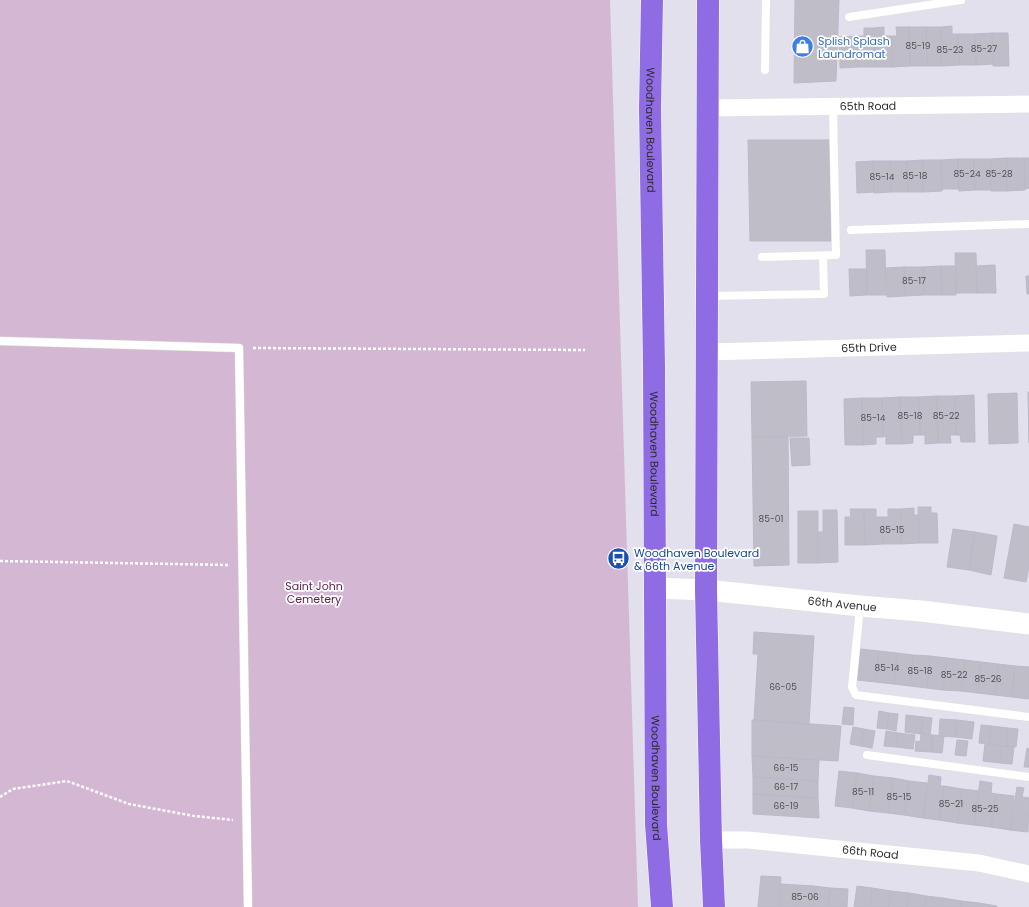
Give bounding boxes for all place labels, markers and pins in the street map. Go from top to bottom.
place label: Splish Splash Laundromat [818,33,890,62]
shop icon: Splish Splash Laundromat [789,34,815,60]
place label: Woodhaven Boulevard & 66th Avenue [634,545,759,574]
bus stop icon: Woodhaven Boulevard & 66th Avenue [606,546,632,572]

